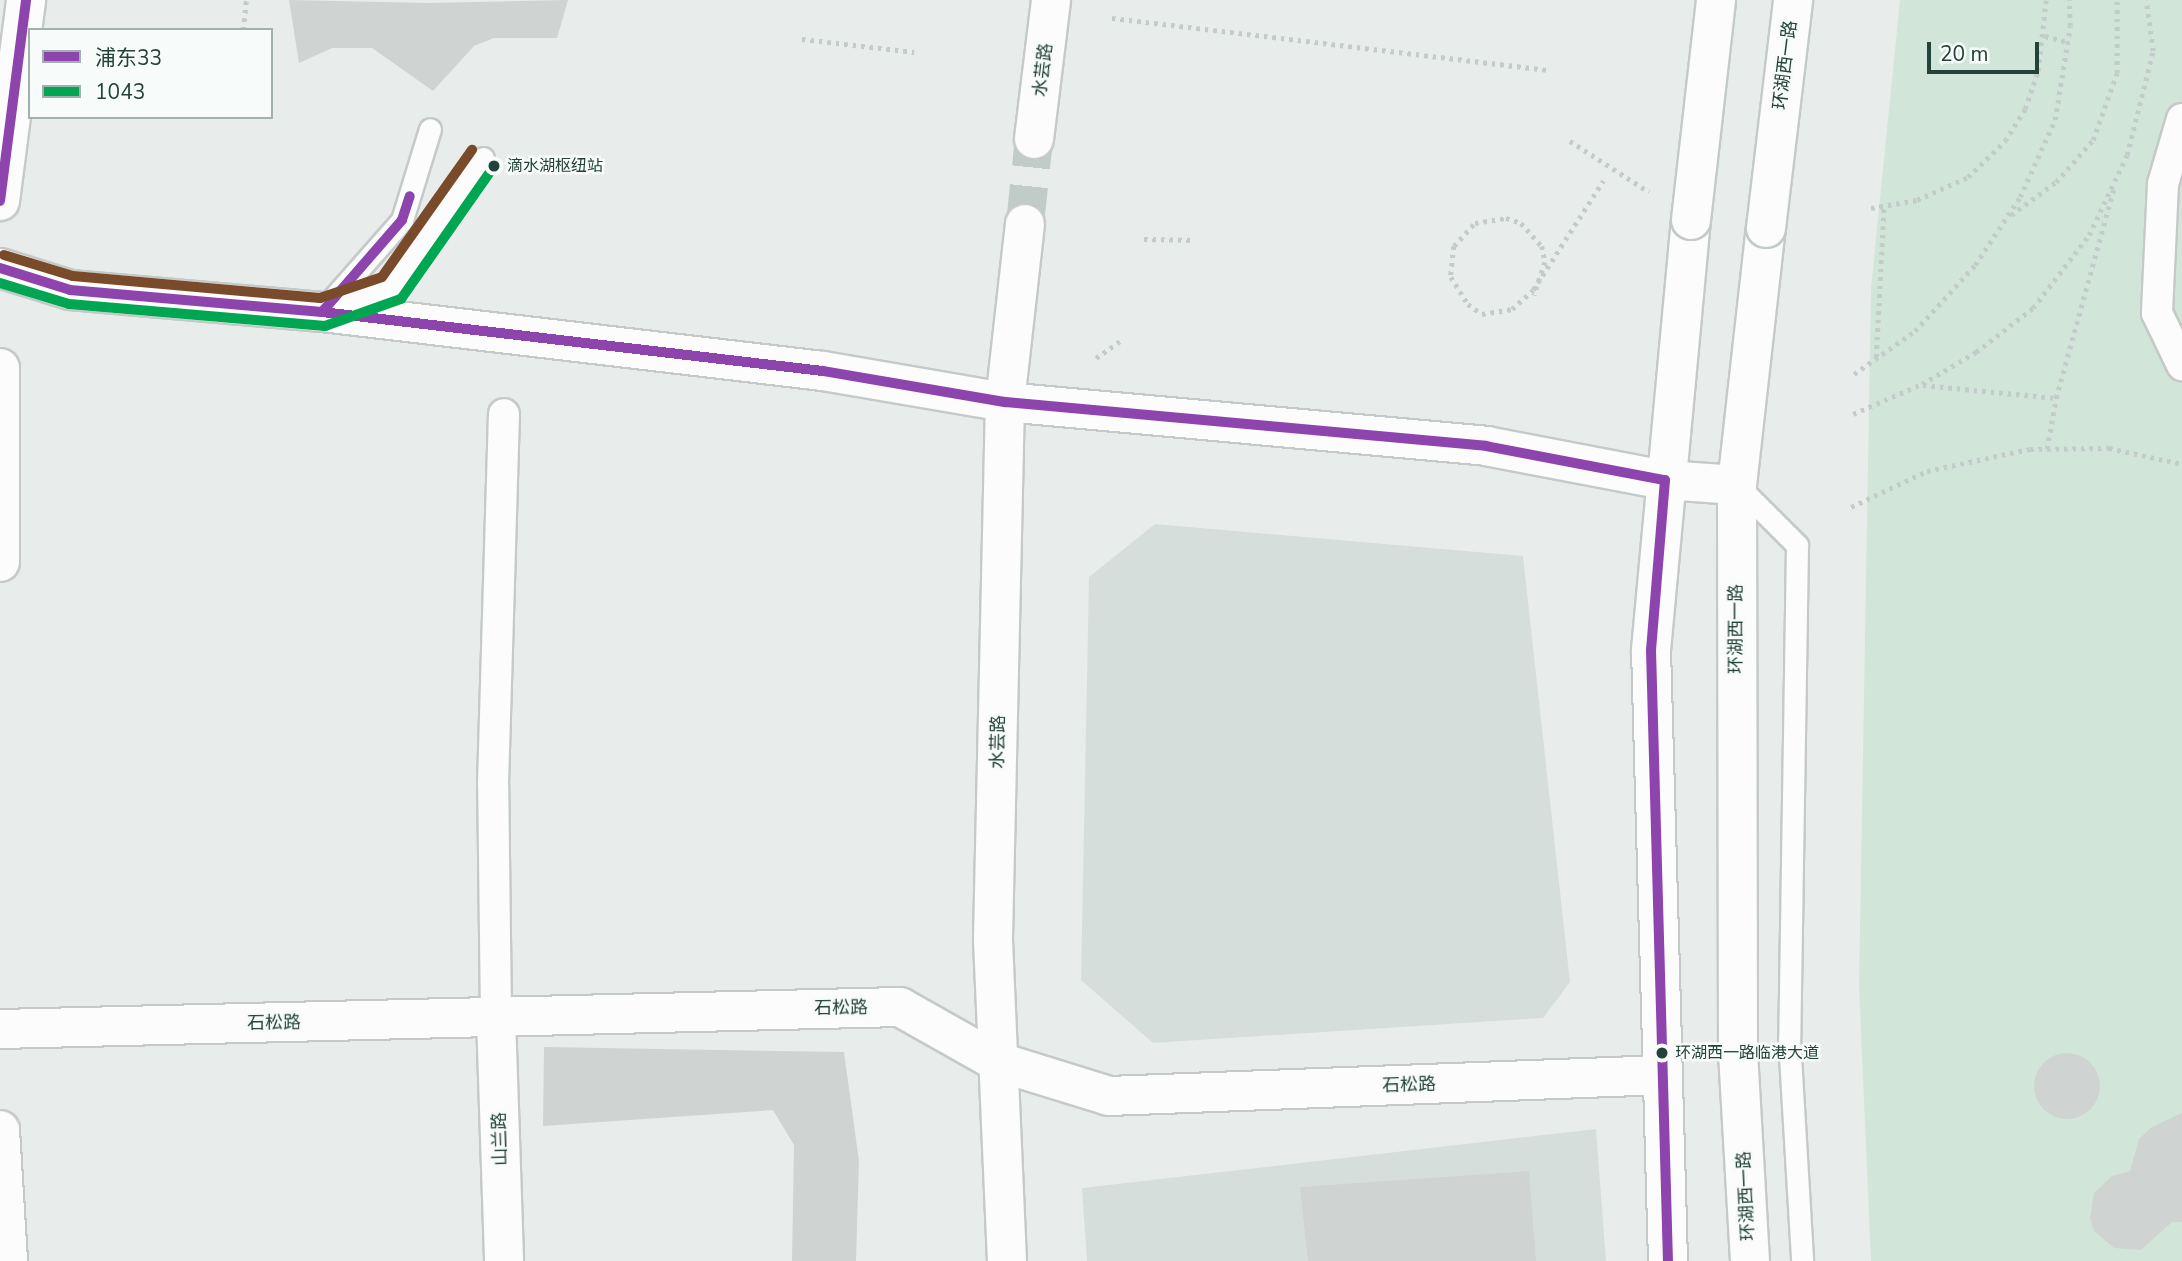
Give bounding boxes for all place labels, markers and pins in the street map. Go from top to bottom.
place label: 滴水湖枢纽站 [507,156,603,176]
marker: 滴水湖枢纽站 [487,159,501,173]
place label: 环湖西一路临港大道 [1675,1043,1819,1063]
marker: 环湖西一路临港大道 [1655,1046,1669,1060]

